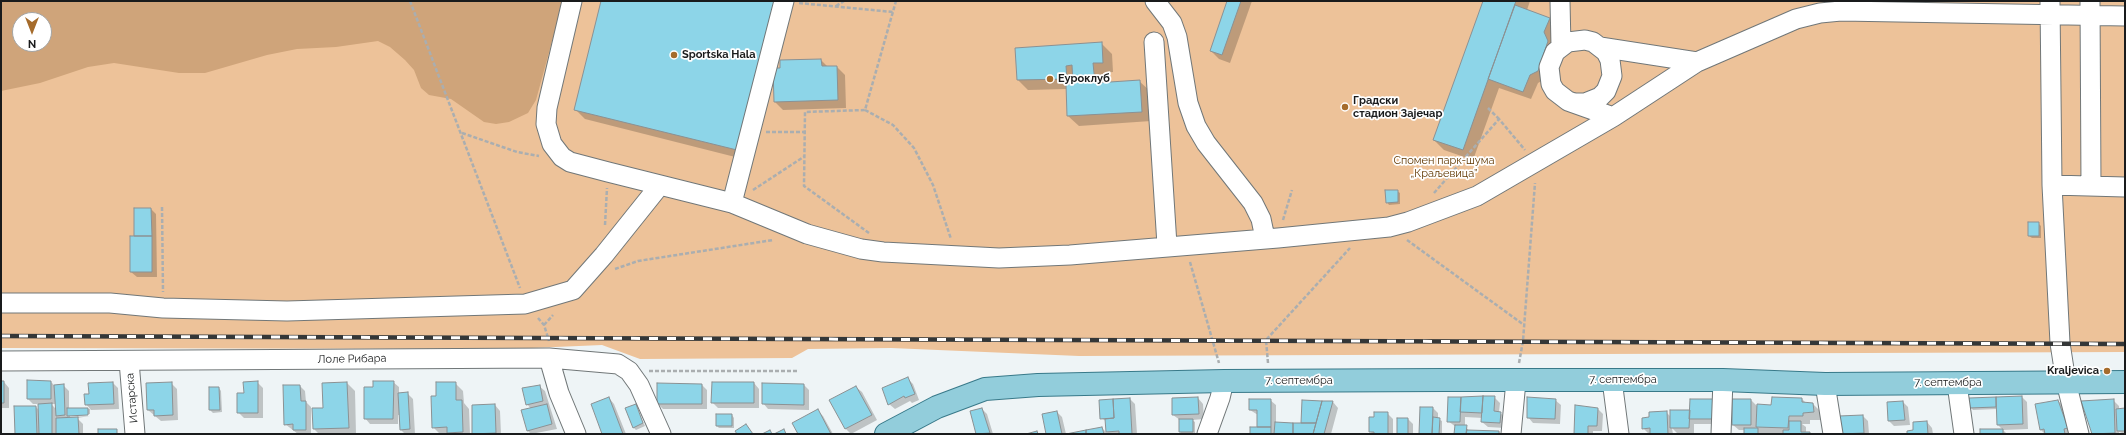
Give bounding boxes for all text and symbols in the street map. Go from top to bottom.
north arrow [12,12,52,52]
text: N [28,37,36,50]
place label: Sportska Hala [682,48,756,62]
marker: Sportska Hala [669,50,679,60]
place label: Еуроклуб [1058,72,1110,86]
marker: Еуроклуб [1045,74,1055,84]
place label: Градски стадион Зајечар [1353,94,1442,120]
marker: Градски стадион Зајечар [1340,102,1350,112]
park label: Спомен парк-шума „Краљевица” [1393,154,1495,180]
street label: Лоле Рибара [317,352,387,366]
place label: Kraljevica [2047,364,2099,378]
marker: Kraljevica [2102,366,2112,376]
street label: Истарска [123,372,141,424]
street label: 7. септембра [1589,373,1657,387]
street label: 7. септембра [1265,374,1333,388]
street label: 7. септембра [1914,376,1982,390]

